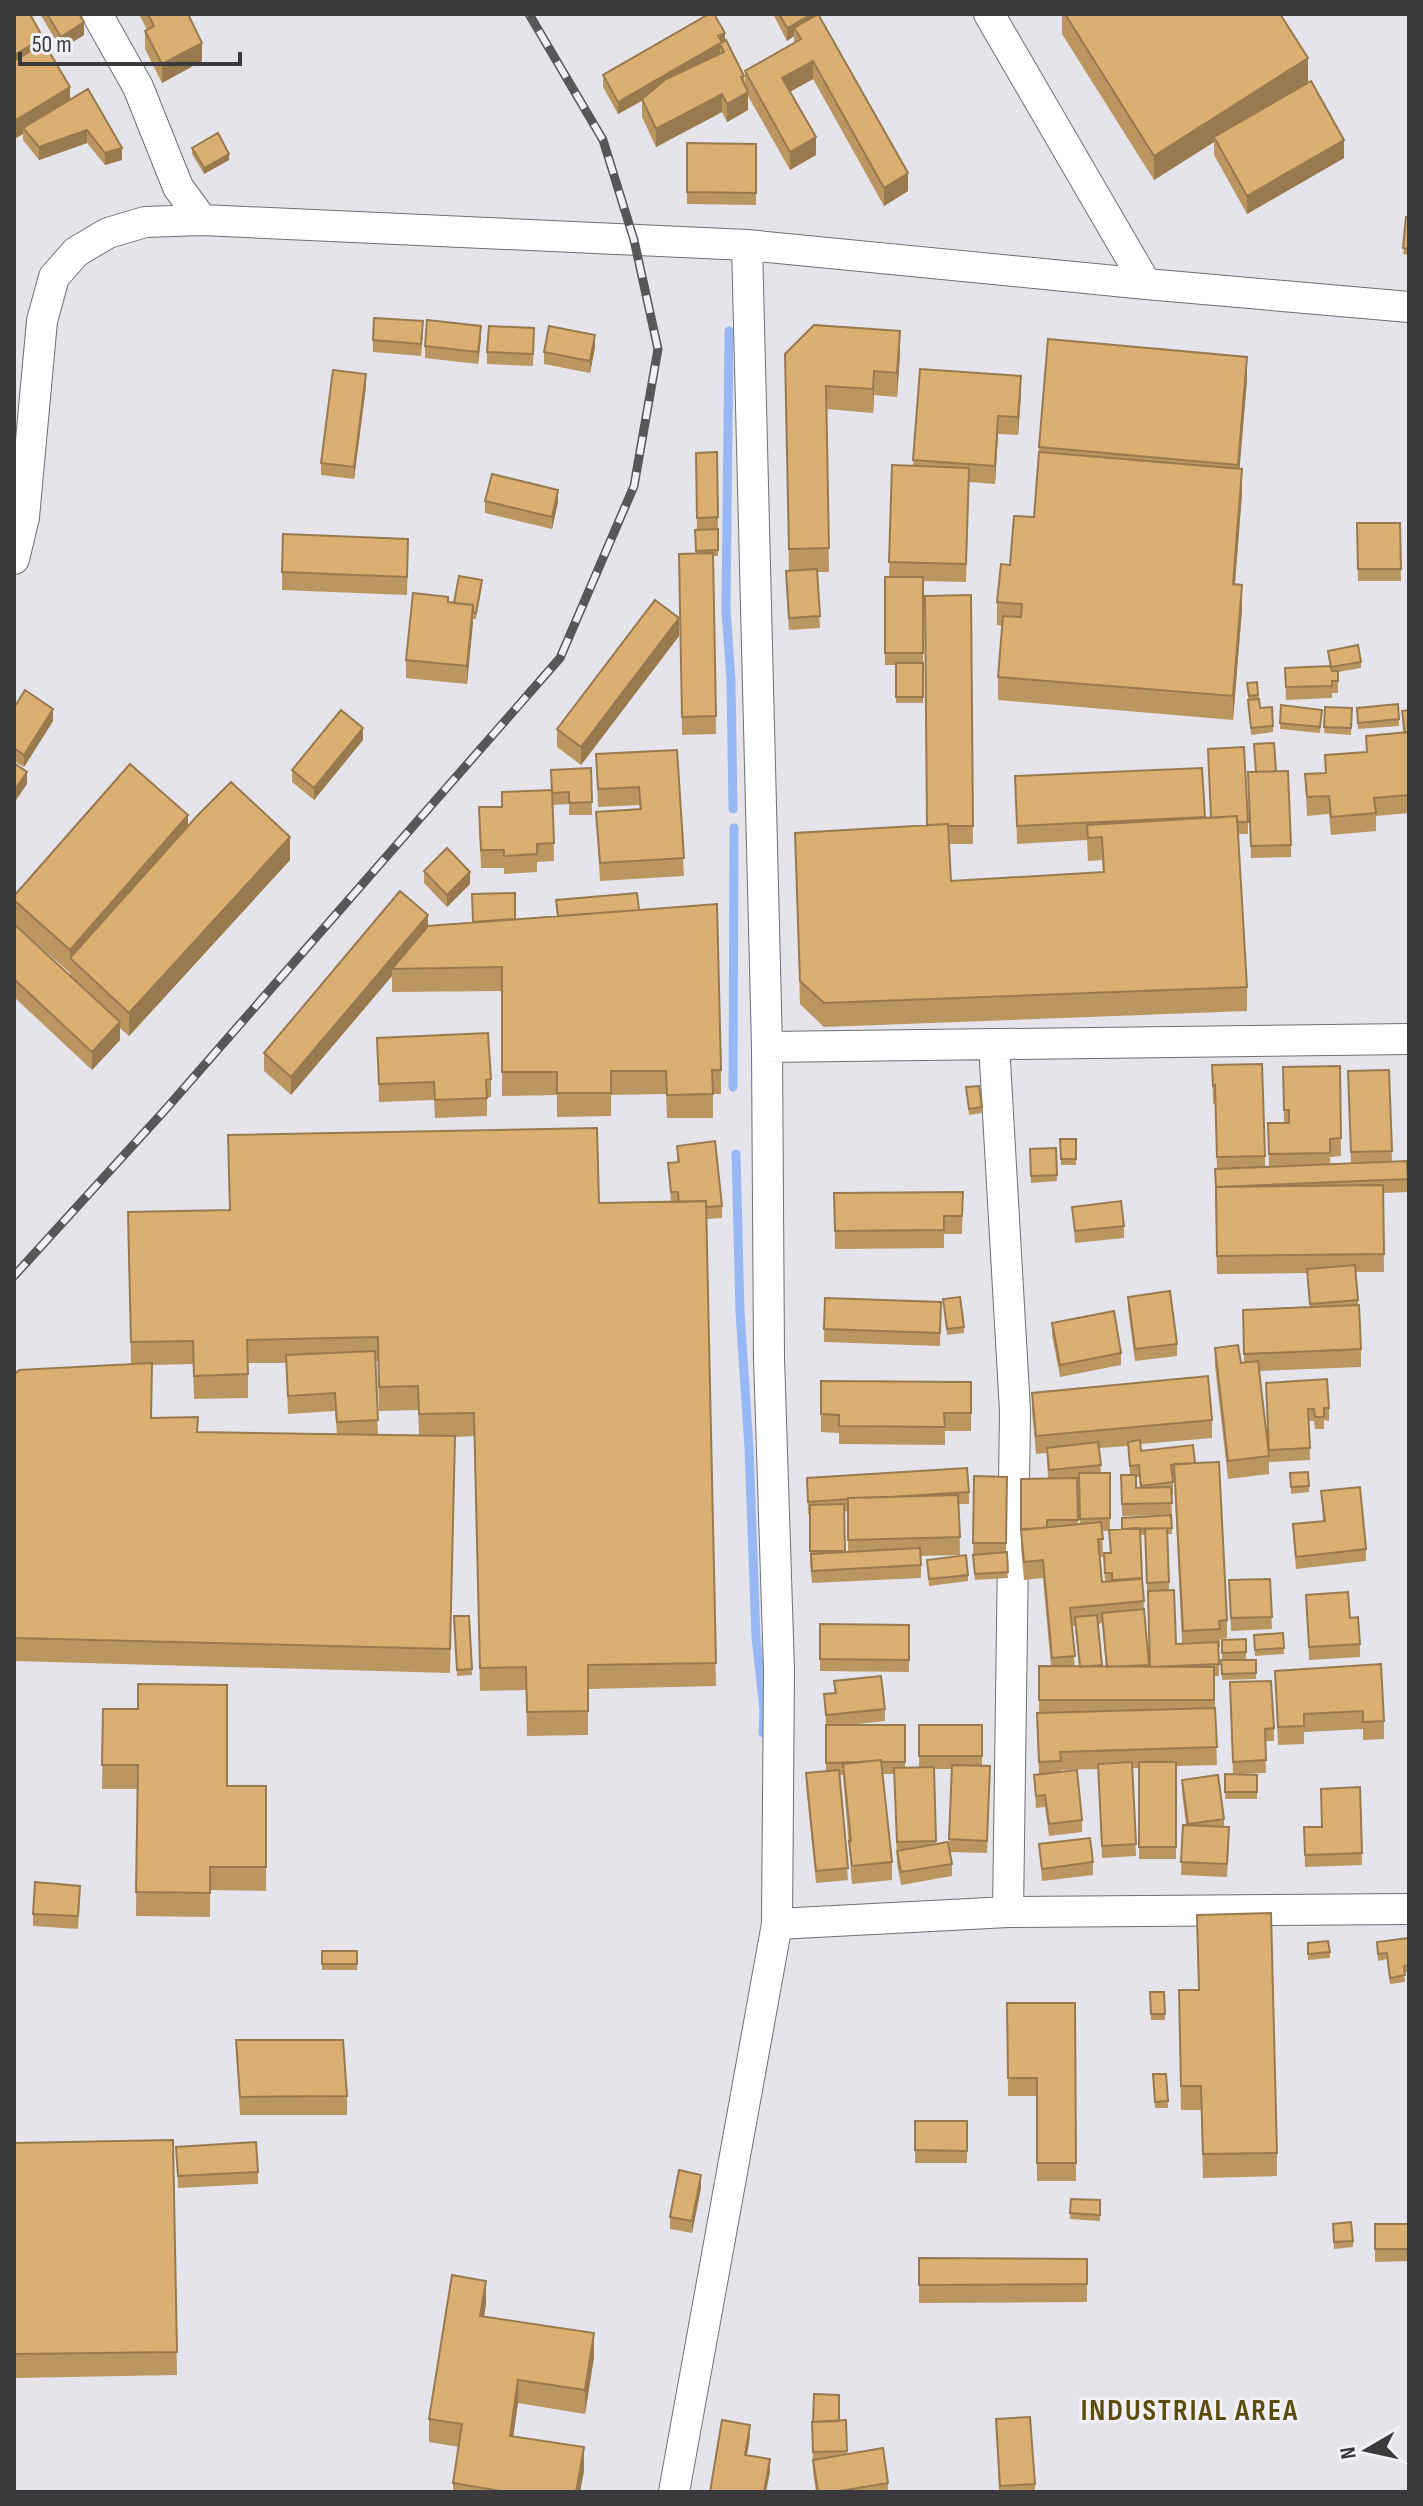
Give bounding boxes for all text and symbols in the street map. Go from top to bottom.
scale bar [20,16,240,66]
text: 50 m [32,30,72,59]
district label: INDUSTRIAL AREA [1081,2393,1299,2429]
north arrow [1327,2410,1407,2490]
text: N [1334,2445,1363,2461]

